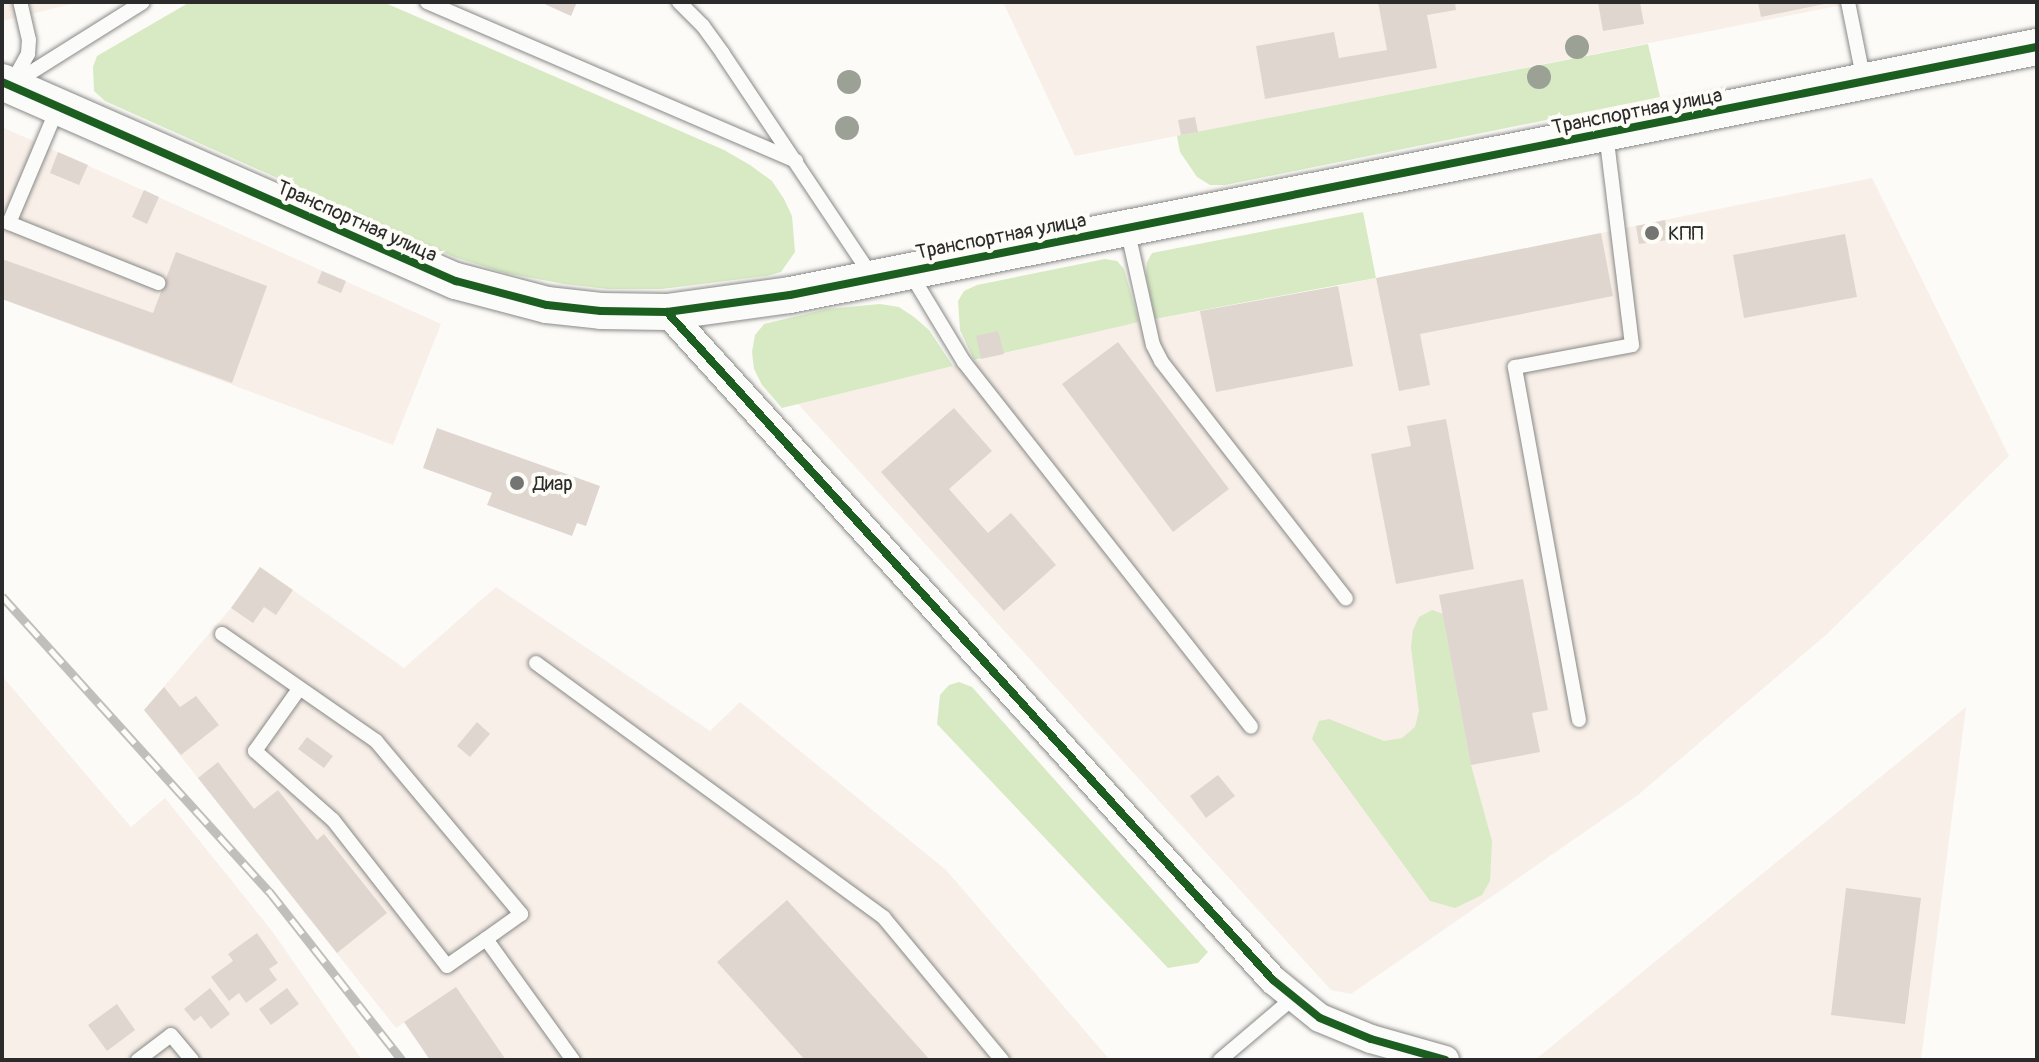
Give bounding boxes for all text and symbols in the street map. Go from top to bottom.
street label: Транспортная улица [1550,83,1724,139]
street label: Транспортная улица [273,175,441,267]
street label: Транспортная улица [914,208,1088,264]
place label: КПП [1668,221,1703,245]
marker: КПП [1643,224,1661,242]
place label: Диар [533,471,573,495]
marker: Диар [508,474,526,492]

